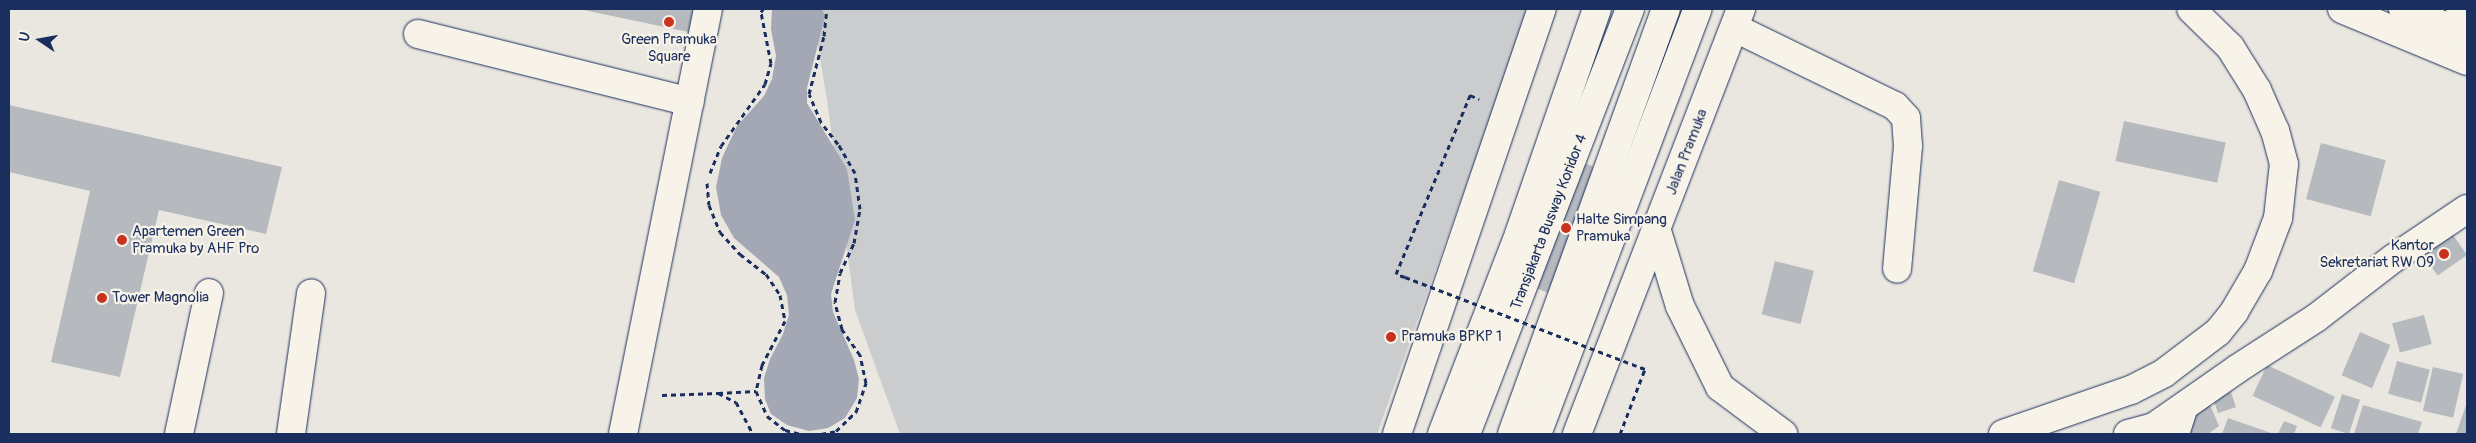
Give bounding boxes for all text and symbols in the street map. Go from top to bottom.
north arrow [15,15,65,65]
marker: Green Pramuka Square [663,16,675,28]
text: U [16,30,34,43]
place label: Green Pramuka Square [621,30,717,65]
street label: Jalan Pramuka [1662,107,1712,197]
street label: Transjakarta Busway Koridor 4 [1507,131,1591,313]
place label: Halte Simpang Pramuka [1576,210,1667,245]
place label: Apartemen Green Pramuka by AHF Pro [132,222,259,257]
marker: Halte Simpang Pramuka [1560,222,1572,234]
marker: Apartemen Green Pramuka by AHF Pro [116,234,128,246]
place label: Kantor Sekretariat RW 09 [2320,236,2434,271]
marker: Kantor Sekretariat RW 09 [2438,248,2450,260]
place label: Tower Magnolia [112,289,209,307]
marker: Tower Magnolia [96,292,108,304]
place label: Pramuka BPKP 1 [1401,328,1502,346]
marker: Pramuka BPKP 1 [1385,331,1397,343]

